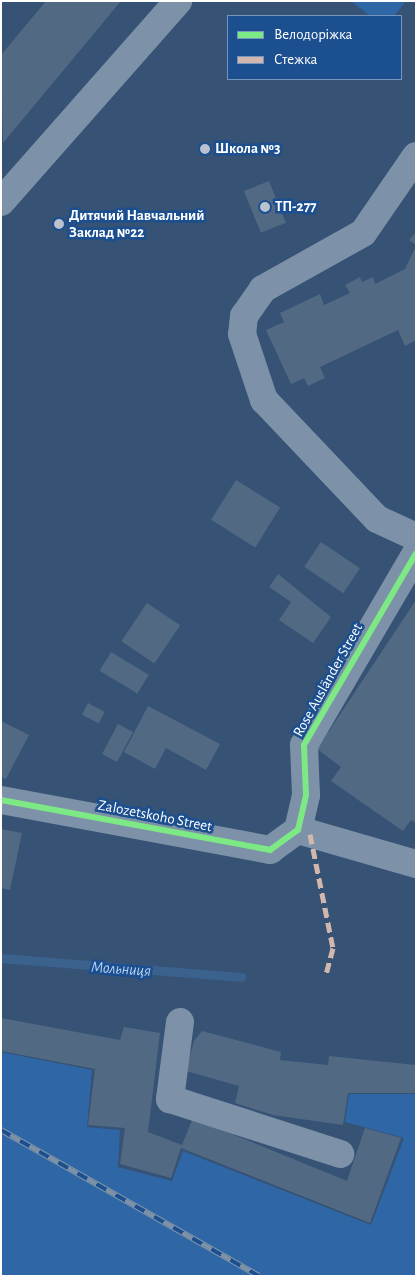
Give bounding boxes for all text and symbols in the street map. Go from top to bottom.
legend [227,15,402,80]
text: Велодоріжка [274,27,352,42]
text: Стежка [274,52,317,67]
place label: Школа №3 [215,140,280,158]
marker: Школа №3 [199,143,211,155]
place label: ТП-277 [275,198,317,216]
marker: ТП-277 [259,201,271,213]
place label: Дитячий Навчальний Заклад №22 [69,206,204,241]
marker: Дитячий Навчальний Заклад №22 [53,218,65,230]
street label: Rose Ausländer Street [289,620,367,740]
street label: Zalozetskoho Street [96,796,214,836]
water label: Мольниця [90,957,152,981]

